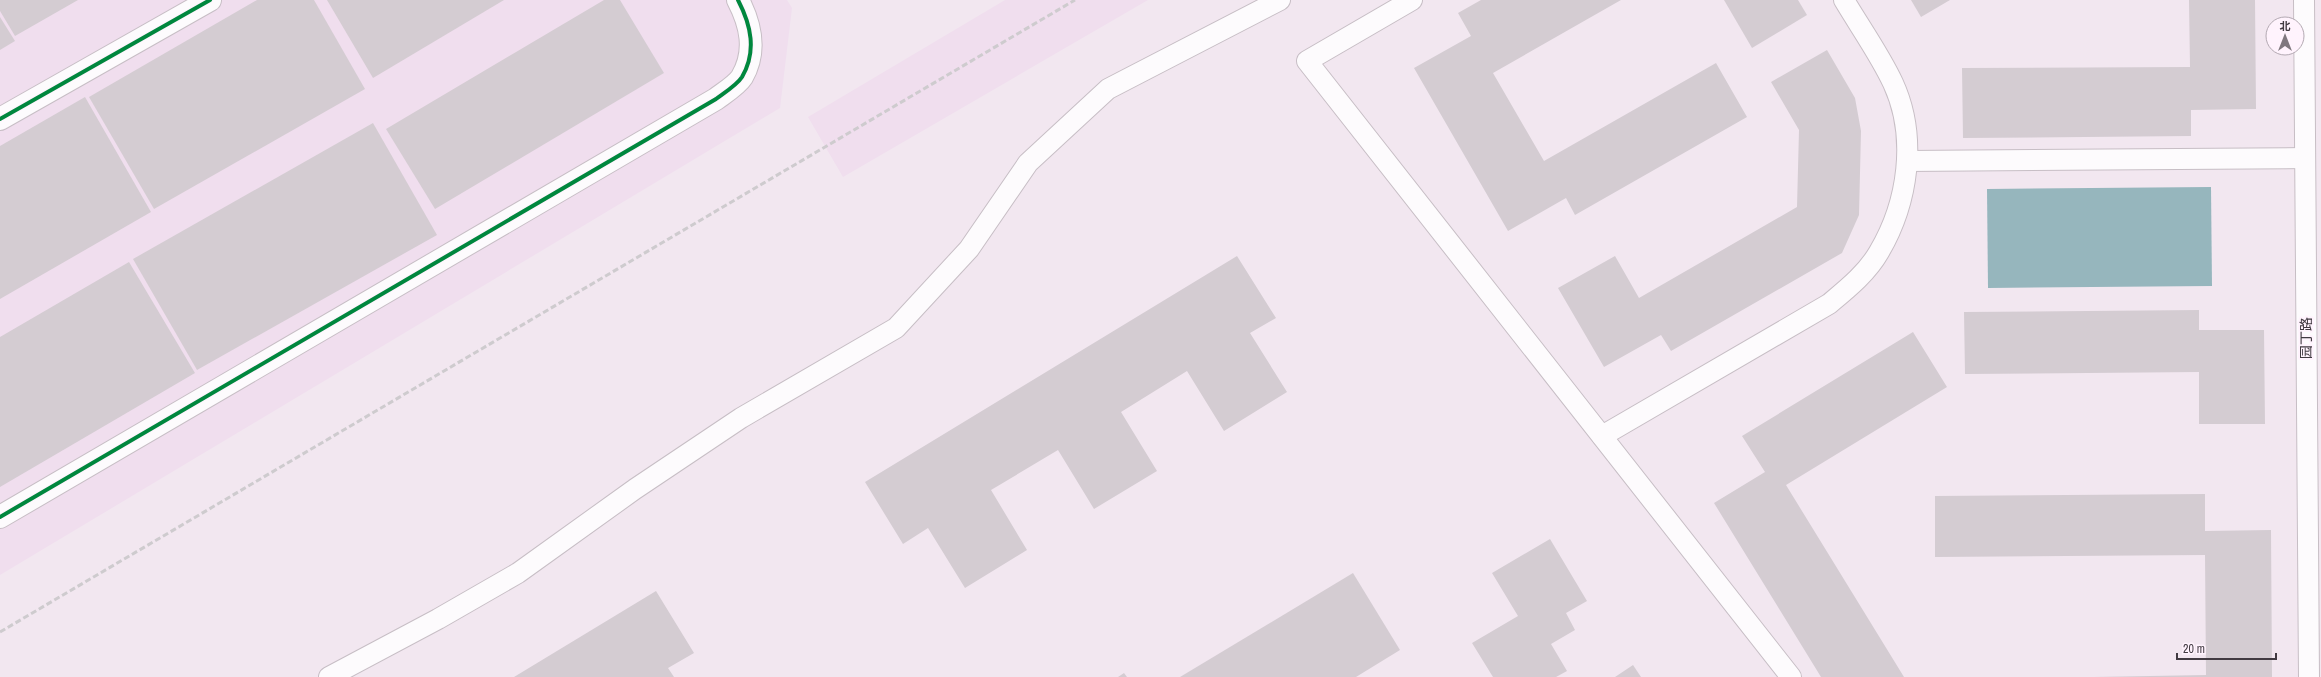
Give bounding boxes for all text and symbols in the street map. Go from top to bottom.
north arrow [2265,16,2305,56]
text: 北 [2280,19,2291,33]
street label: 园丁路 [2297,317,2315,359]
scale bar [2177,635,2276,661]
text: 20 m [2183,641,2205,657]

